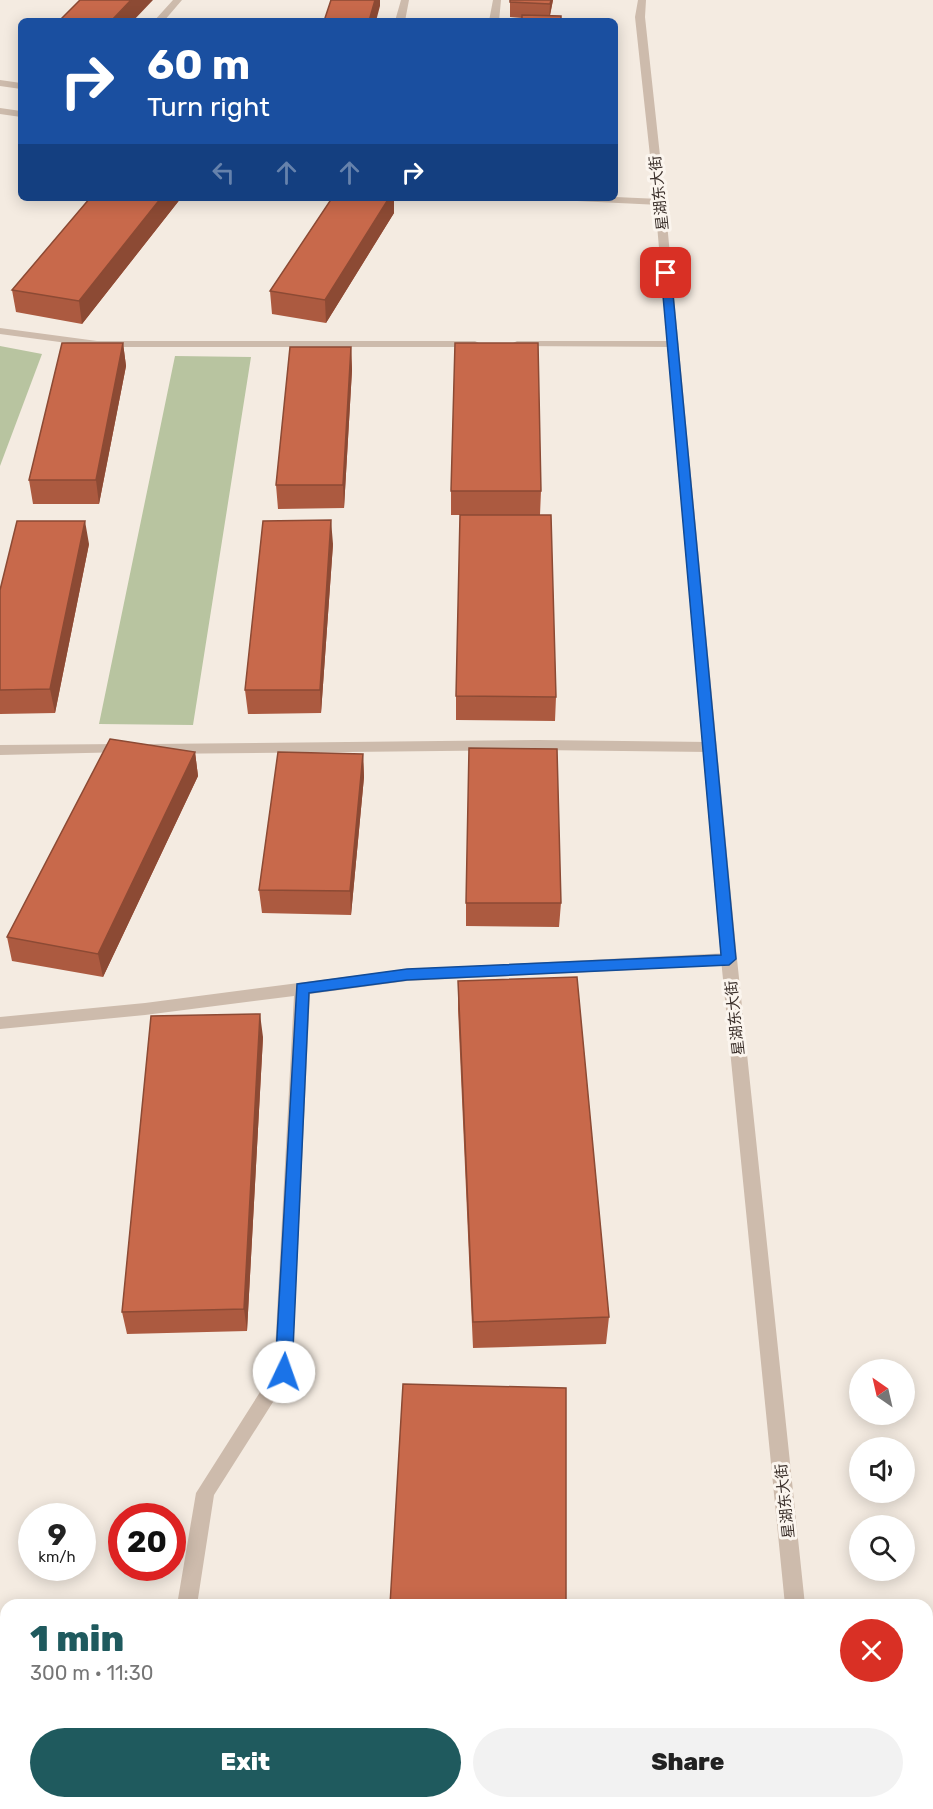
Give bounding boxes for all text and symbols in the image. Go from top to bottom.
text: 60 m [147,40,250,90]
icon: right [48,42,126,120]
text: Turn right [147,91,270,123]
street label: 星湖东大街 [646,155,672,231]
icon: left [207,156,240,189]
icon: ahead [270,156,303,189]
icon: ahead [333,156,366,189]
icon: right [396,156,429,189]
pin [640,247,691,298]
icon: arrive [649,256,682,289]
street label: 星湖东大街 [722,980,748,1056]
position arrow [252,1340,316,1404]
north arrow [849,1359,915,1425]
map controls [849,1359,915,1581]
button: sound [849,1437,915,1503]
street label: 星湖东大街 [772,1463,798,1539]
speed limit sign: 20 [108,1503,186,1581]
button: search [849,1515,915,1581]
text: 9 [47,1517,67,1553]
text: km/h [38,1548,76,1566]
text: 1 min [30,1617,124,1660]
button: close [840,1619,903,1682]
text: 300 m · 11:30 [30,1661,153,1685]
button: Exit [30,1728,461,1797]
button: Share [473,1728,903,1797]

